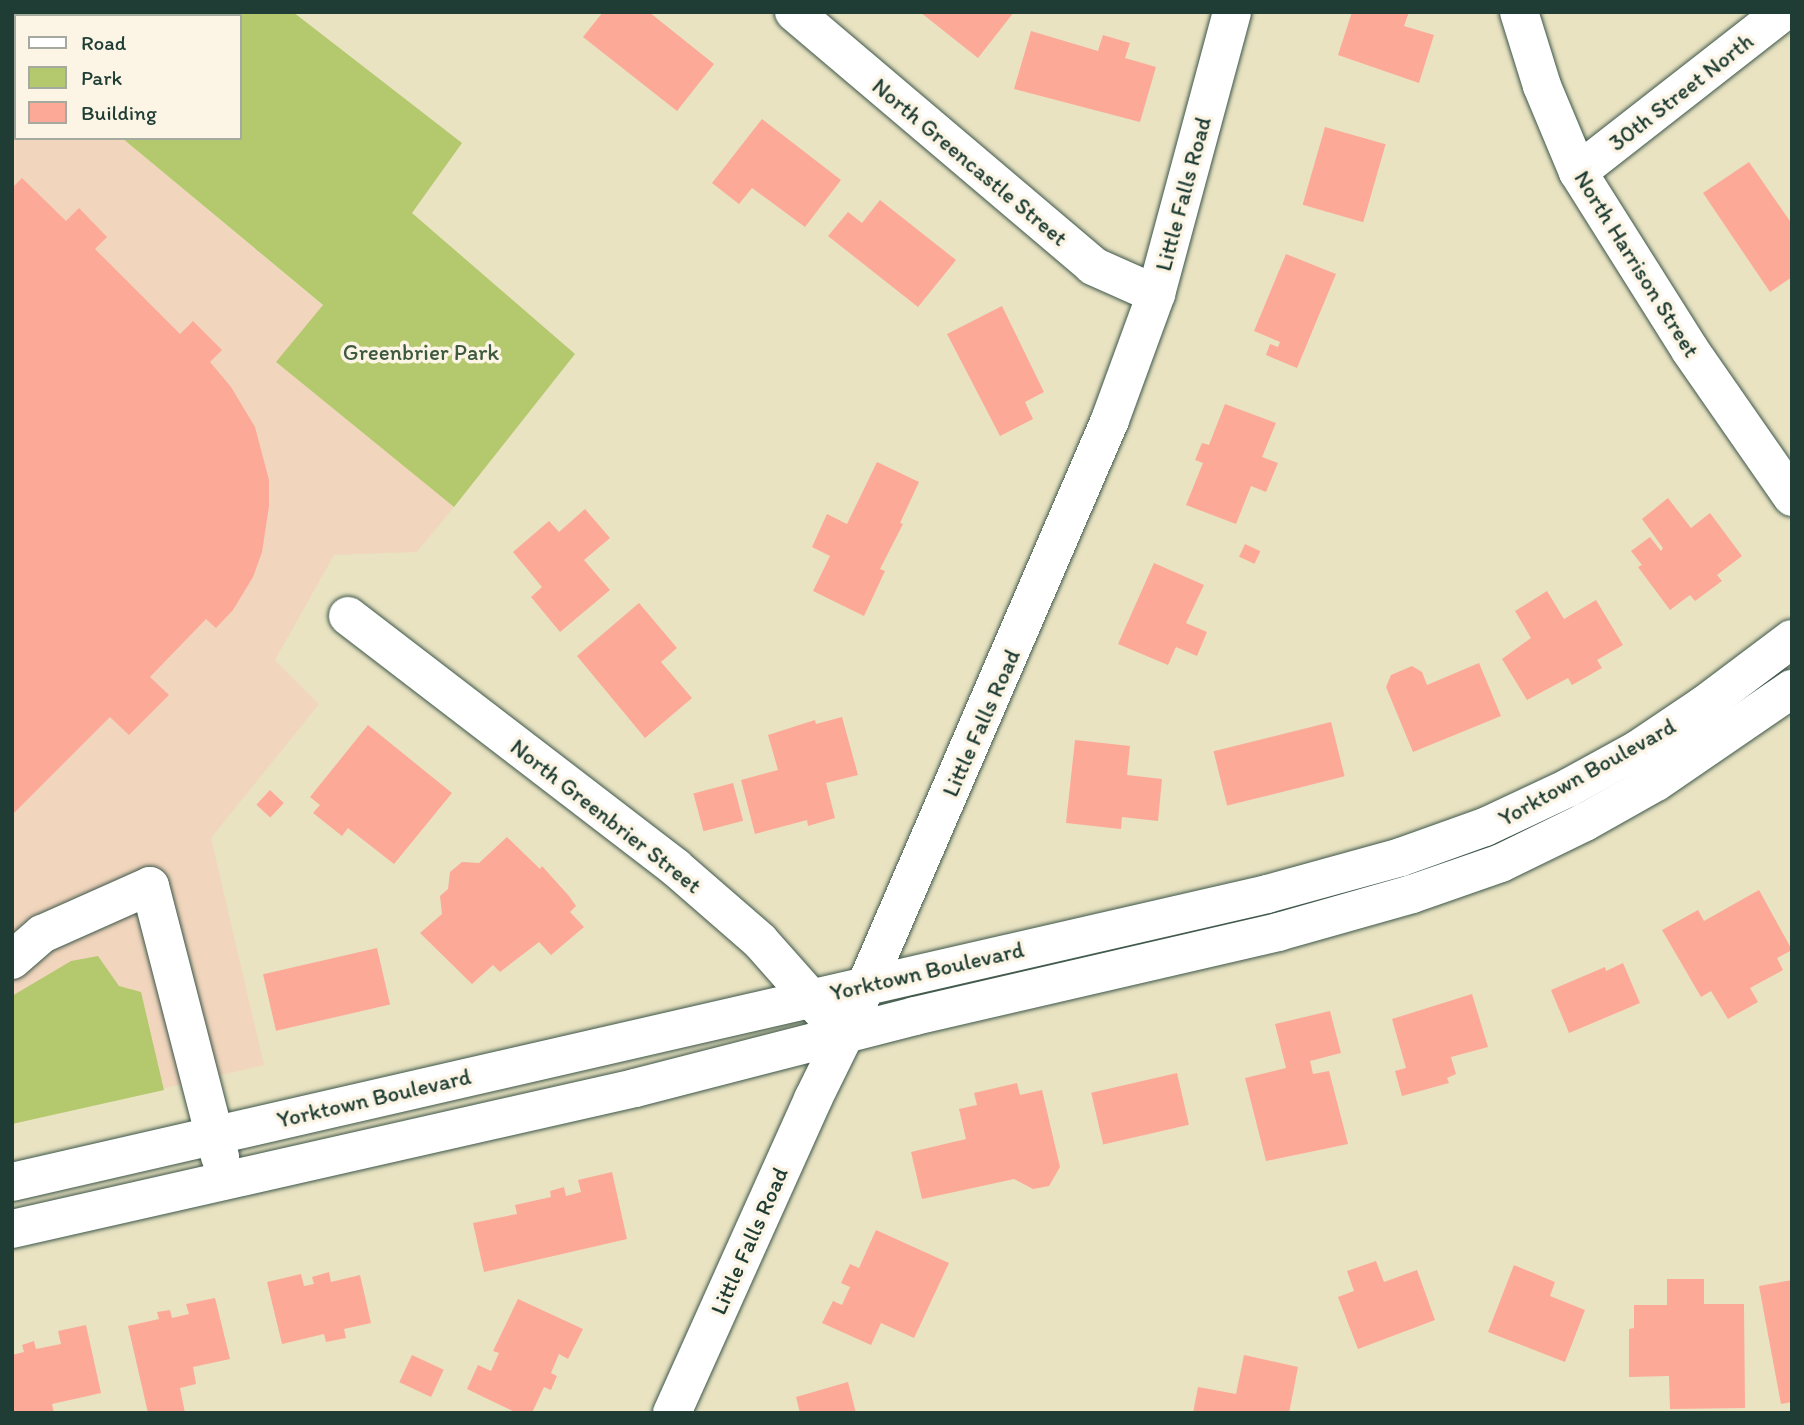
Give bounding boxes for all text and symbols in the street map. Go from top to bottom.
legend [14,14,242,140]
street label: 30th Street North [1603,27,1759,157]
text: Road [81,30,126,55]
text: Park [81,65,122,90]
street label: North Greencastle Street [867,72,1073,252]
text: Building [81,100,157,125]
street label: Little Falls Road [1149,114,1217,274]
street label: North Harrison Street [1568,166,1706,362]
park label: Greenbrier Park [343,338,499,366]
street label: Little Falls Road [936,645,1026,801]
street label: Yorktown Boulevard [1493,712,1681,832]
street label: North Greenbrier Street [505,733,707,899]
street label: Yorktown Boulevard [827,935,1027,1007]
street label: Yorktown Boulevard [274,1062,474,1134]
street label: Little Falls Road [704,1163,794,1319]

